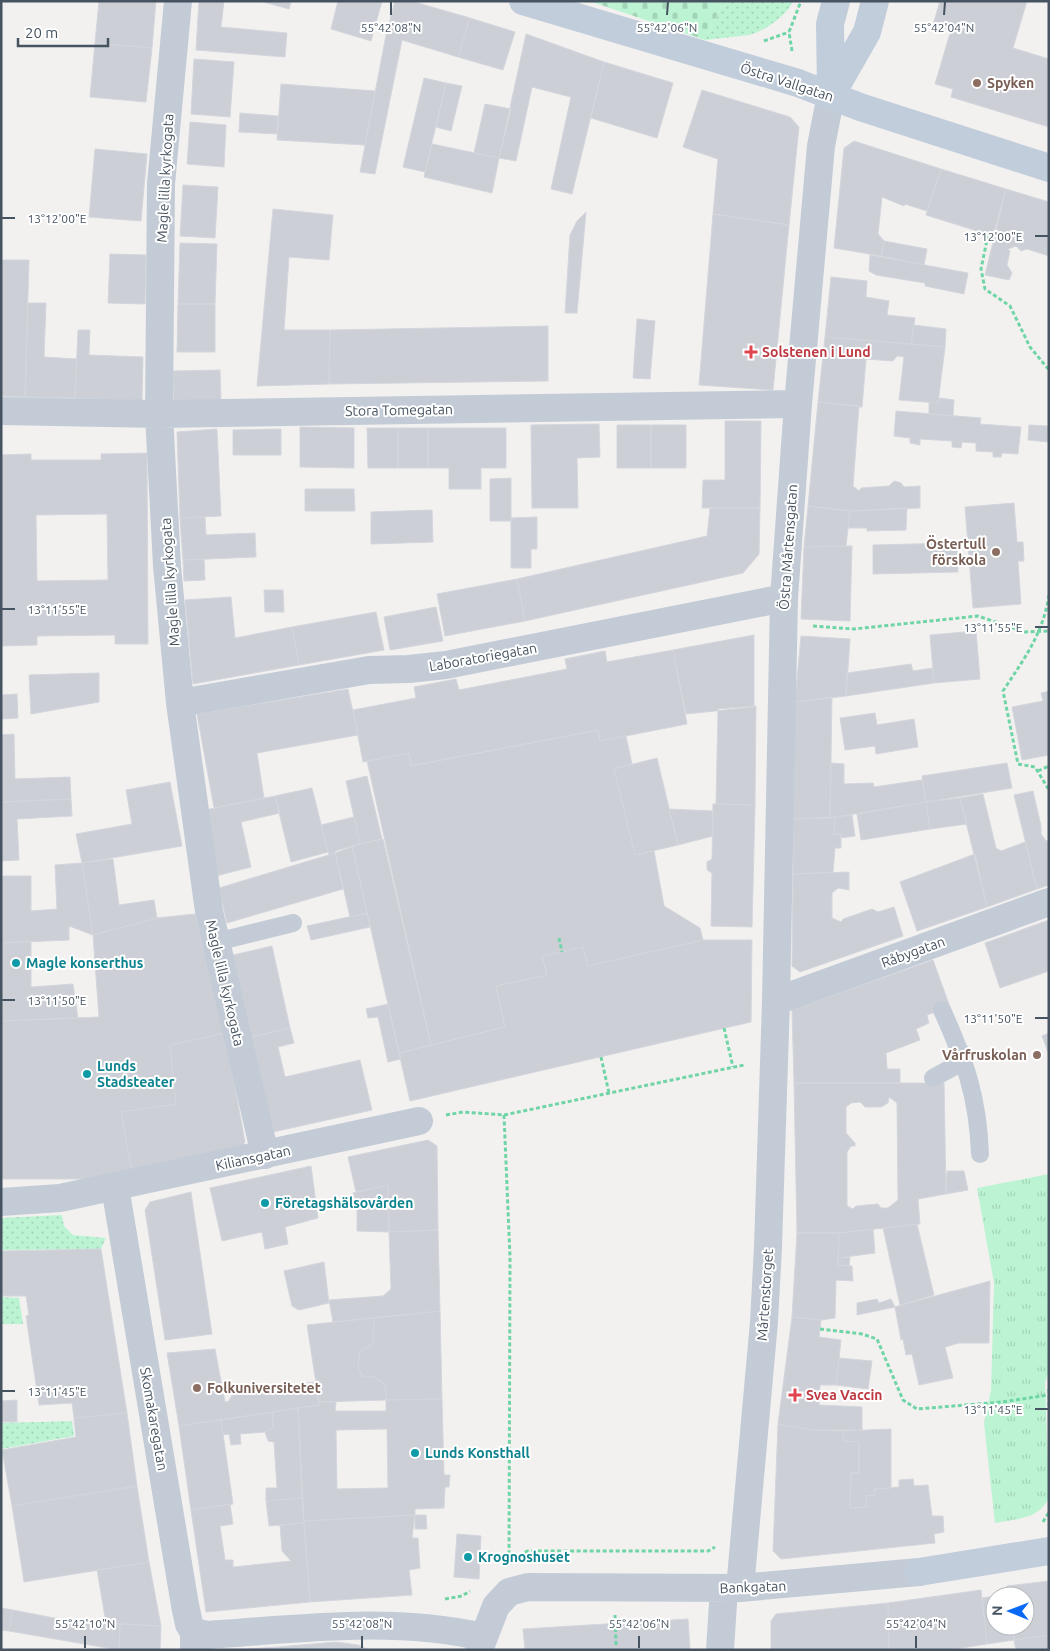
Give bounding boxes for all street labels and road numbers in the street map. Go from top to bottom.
street label: Östra Vallgatan [738,58,836,105]
street label: Magle lilla kyrkogata [154,113,176,243]
street label: Stora Tomegatan [345,401,453,419]
street label: Östra Mårtensgatan [775,484,800,610]
street label: Magle lilla kyrkogata [158,517,182,647]
street label: Laboratoriegatan [428,640,538,674]
street label: Magle lilla kyrkogata [203,918,247,1048]
street label: Råbygatan [879,933,947,971]
street label: Kiliansgatan [214,1142,292,1174]
street label: Mårtenstorget [754,1248,776,1342]
street label: Skomakaregatan [137,1366,171,1472]
street label: Bankgatan [719,1578,787,1596]

